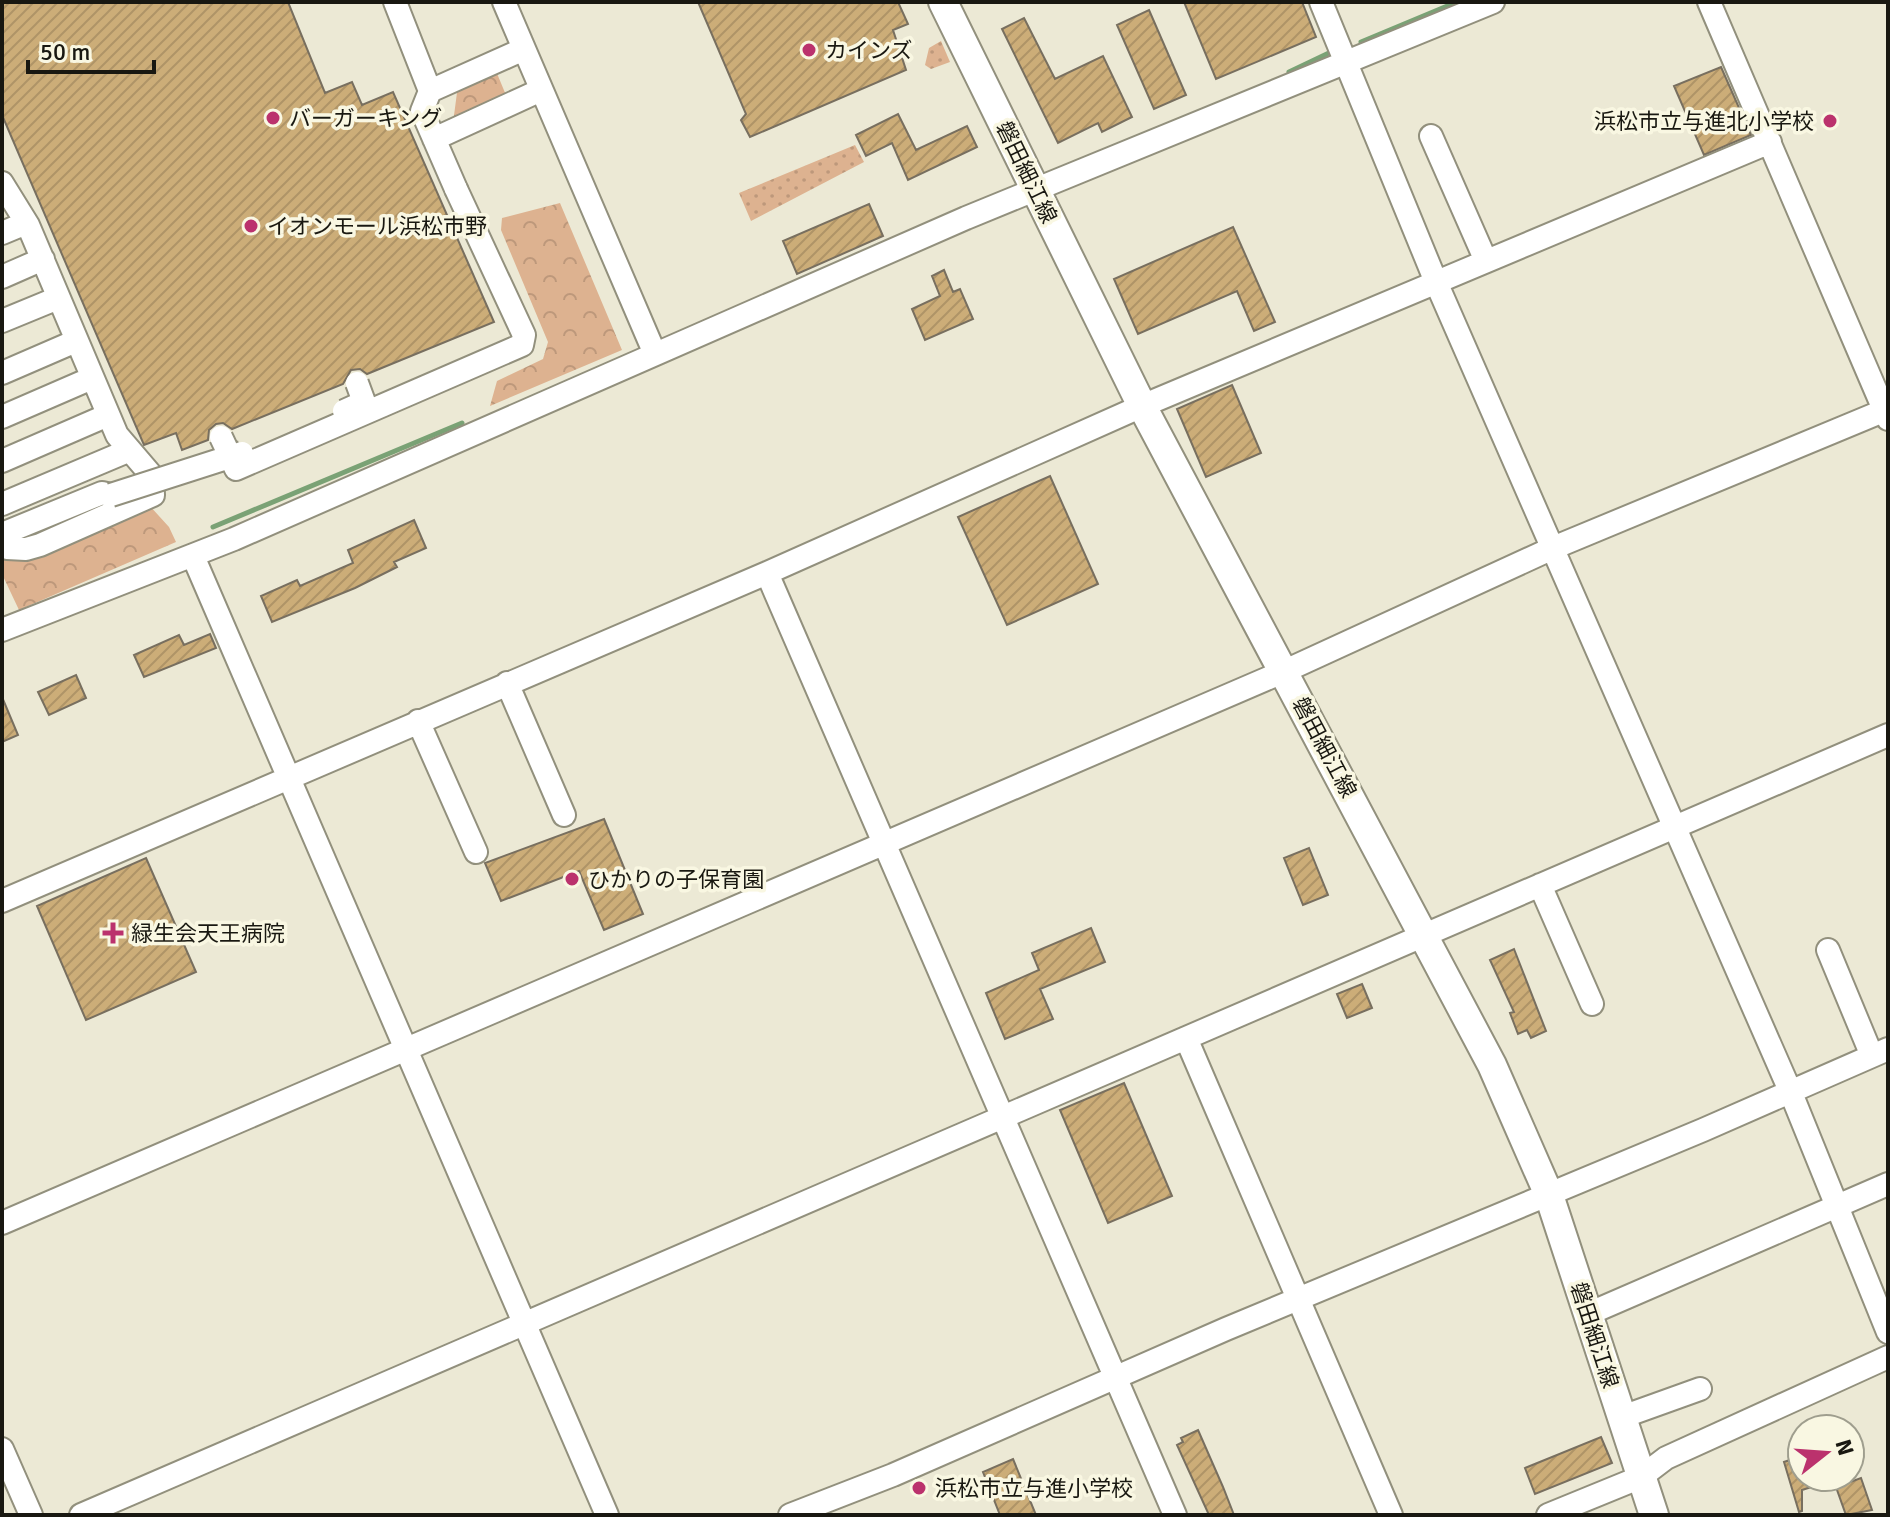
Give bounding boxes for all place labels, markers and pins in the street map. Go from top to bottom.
place label: カインズ [825,37,913,64]
marker: カインズ [800,41,818,59]
place label: バーガーキング [289,105,442,132]
place label: 浜松市立与進北小学校 [1594,108,1814,135]
marker: バーガーキング [264,109,282,127]
marker: 浜松市立与進北小学校 [1821,112,1839,130]
place label: イオンモール浜松市野 [267,213,487,240]
marker: イオンモール浜松市野 [242,217,260,235]
place label: ひかりの子保育園 [588,866,764,893]
marker: ひかりの子保育園 [563,870,581,888]
place label: 緑生会天王病院 [131,920,285,947]
marker: 緑生会天王病院 [102,922,124,944]
place label: 浜松市立与進小学校 [935,1475,1133,1502]
marker: 浜松市立与進小学校 [910,1479,928,1497]

